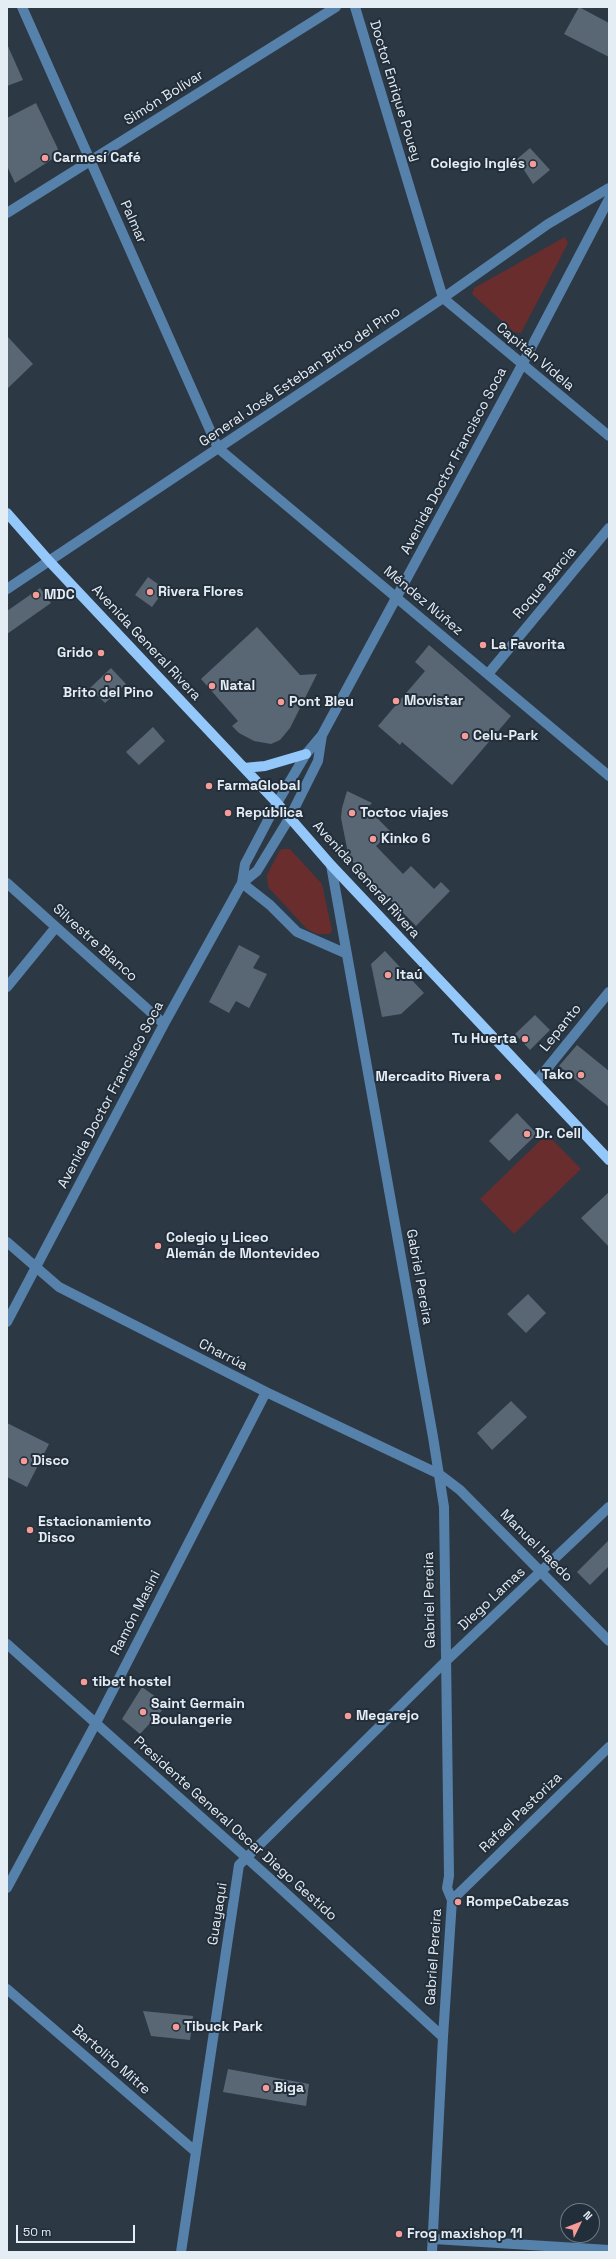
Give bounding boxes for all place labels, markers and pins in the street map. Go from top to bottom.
place label: Carmesí Café [53,150,141,166]
marker: Carmesí Café [40,153,50,163]
place label: Colegio Inglés [430,156,525,172]
marker: Colegio Inglés [528,159,538,169]
place label: Rivera Flores [158,584,244,600]
place label: MDC [44,587,75,603]
marker: Rivera Flores [145,587,155,597]
marker: MDC [31,590,41,600]
place label: La Favorita [491,637,565,653]
marker: La Favorita [478,640,488,650]
place label: Grido [57,645,93,661]
marker: Grido [96,648,106,658]
marker: Brito del Pino [103,673,113,683]
place label: Natal [220,678,255,694]
marker: Natal [207,681,217,691]
place label: Brito del Pino [63,685,153,701]
place label: Movistar [404,693,463,709]
place label: Pont Bleu [289,694,354,710]
marker: Movistar [391,696,401,706]
marker: Pont Bleu [276,697,286,707]
place label: Celu-Park [473,728,538,744]
marker: Celu-Park [460,731,470,741]
place label: FarmaGlobal [217,778,300,794]
marker: FarmaGlobal [204,781,214,791]
place label: República [236,805,303,821]
place label: Toctoc viajes [360,805,449,821]
marker: República [223,808,233,818]
marker: Toctoc viajes [347,808,357,818]
place label: Kinko 6 [381,831,430,847]
marker: Kinko 6 [368,834,378,844]
place label: Itaú [396,967,423,983]
marker: Itaú [383,970,393,980]
place label: Tu Huerta [452,1031,517,1047]
marker: Tu Huerta [520,1034,530,1044]
place label: Tako [542,1067,573,1083]
place label: Mercadito Rivera [376,1069,490,1085]
marker: Tako [576,1070,586,1080]
marker: Mercadito Rivera [493,1072,503,1082]
place label: Dr. Cell [535,1126,581,1142]
marker: Dr. Cell [522,1129,532,1139]
place label: Colegio y Liceo Alemán de Montevideo [166,1230,320,1262]
marker: Colegio y Liceo Alemán de Montevideo [153,1241,163,1251]
place label: Disco [32,1453,69,1469]
marker: Disco [19,1456,29,1466]
place label: Estacionamiento Disco [38,1514,151,1546]
marker: Estacionamiento Disco [25,1525,35,1535]
place label: tibet hostel [92,1674,171,1690]
marker: tibet hostel [79,1677,89,1687]
place label: Saint Germain Boulangerie [151,1696,245,1728]
marker: Saint Germain Boulangerie [138,1707,148,1717]
place label: Megarejo [356,1708,419,1724]
marker: Megarejo [343,1711,353,1721]
place label: RompeCabezas [466,1894,569,1910]
marker: RompeCabezas [453,1897,463,1907]
place label: Tibuck Park [184,2019,263,2035]
marker: Tibuck Park [171,2022,181,2032]
place label: Biga [274,2080,304,2096]
marker: Biga [261,2083,271,2093]
place label: Frog maxishop 11 [407,2226,523,2242]
marker: Frog maxishop 11 [394,2229,404,2239]

